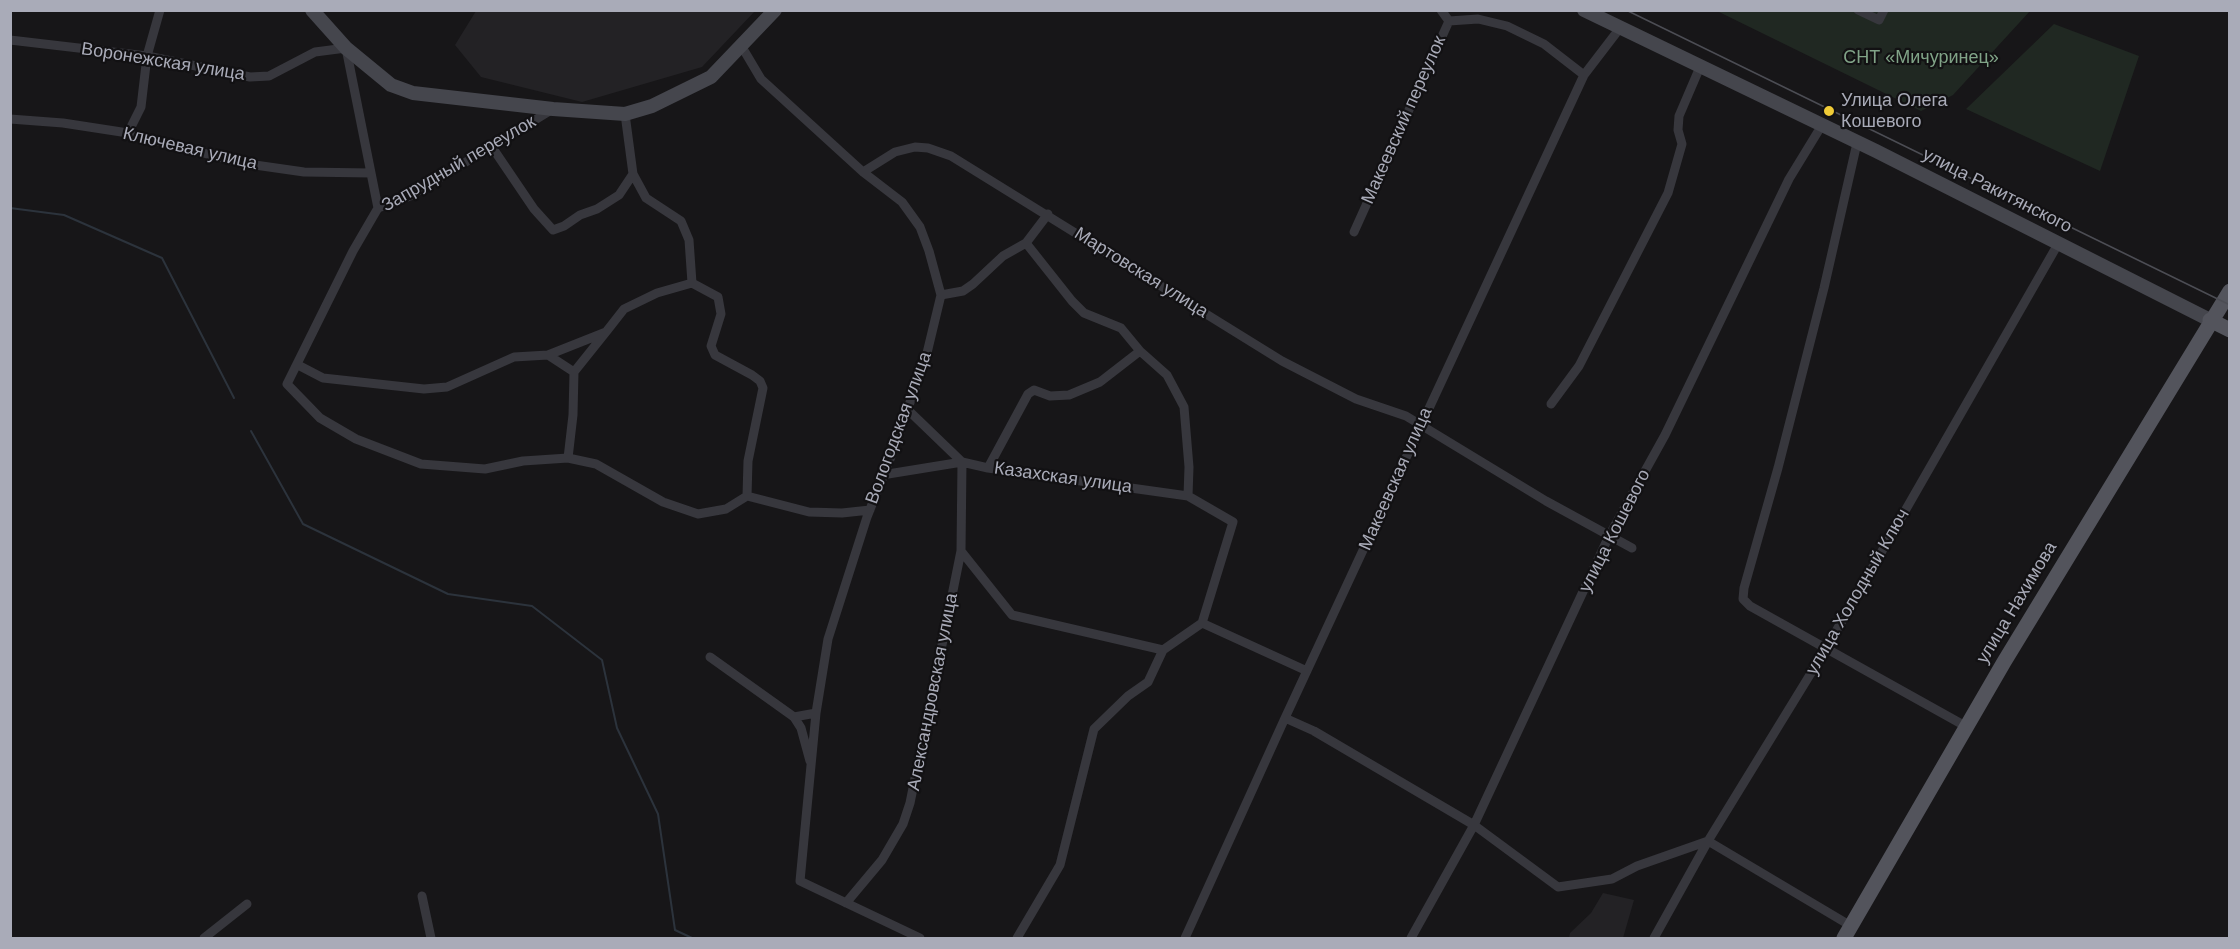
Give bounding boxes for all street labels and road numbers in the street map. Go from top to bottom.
street label: Макеевский переулок [1357,33,1451,207]
street label: Воронежская улица [80,38,246,86]
street label: Запрудный переулок [378,111,540,217]
street label: Ключевая улица [121,123,259,175]
street label: улица Ракитянского [1919,144,2075,238]
street label: Мартовская улица [1070,223,1212,323]
street label: Вологодская улица [861,349,937,507]
street label: Макеевская улица [1355,404,1437,554]
street label: Казахская улица [993,458,1133,498]
street label: улица Кошевого [1575,466,1655,596]
street label: улица Холодный Ключ [1802,505,1914,679]
street label: улица Нахимова [1972,538,2062,668]
street label: Александровская улица [903,591,963,793]

